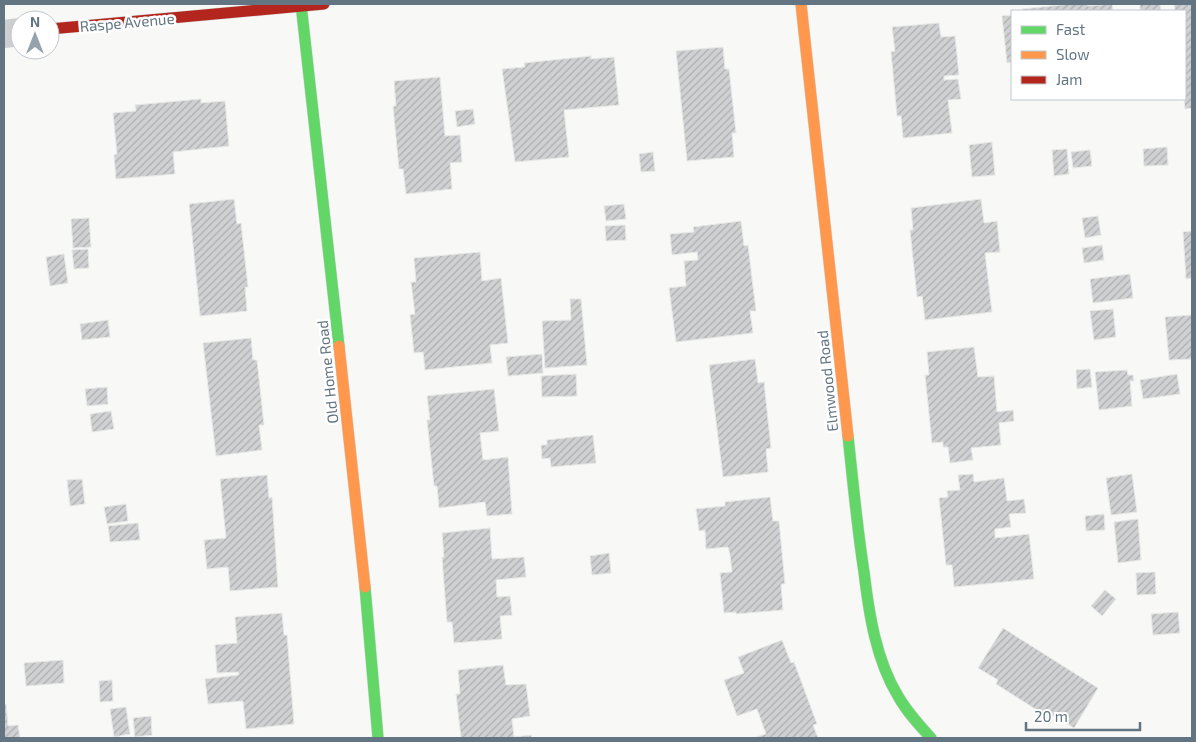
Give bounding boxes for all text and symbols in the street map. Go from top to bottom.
street label: Raspe Avenue [79,9,175,35]
north arrow [10,10,60,60]
legend [1011,10,1186,100]
text: N [30,13,40,30]
text: Fast [1056,20,1086,38]
text: Slow [1056,45,1090,63]
text: Jam [1056,70,1082,88]
street label: Old Home Road [313,319,341,425]
street label: Elmwood Road [813,329,841,433]
scale bar [1026,700,1140,732]
text: 20 m [1034,707,1068,725]

